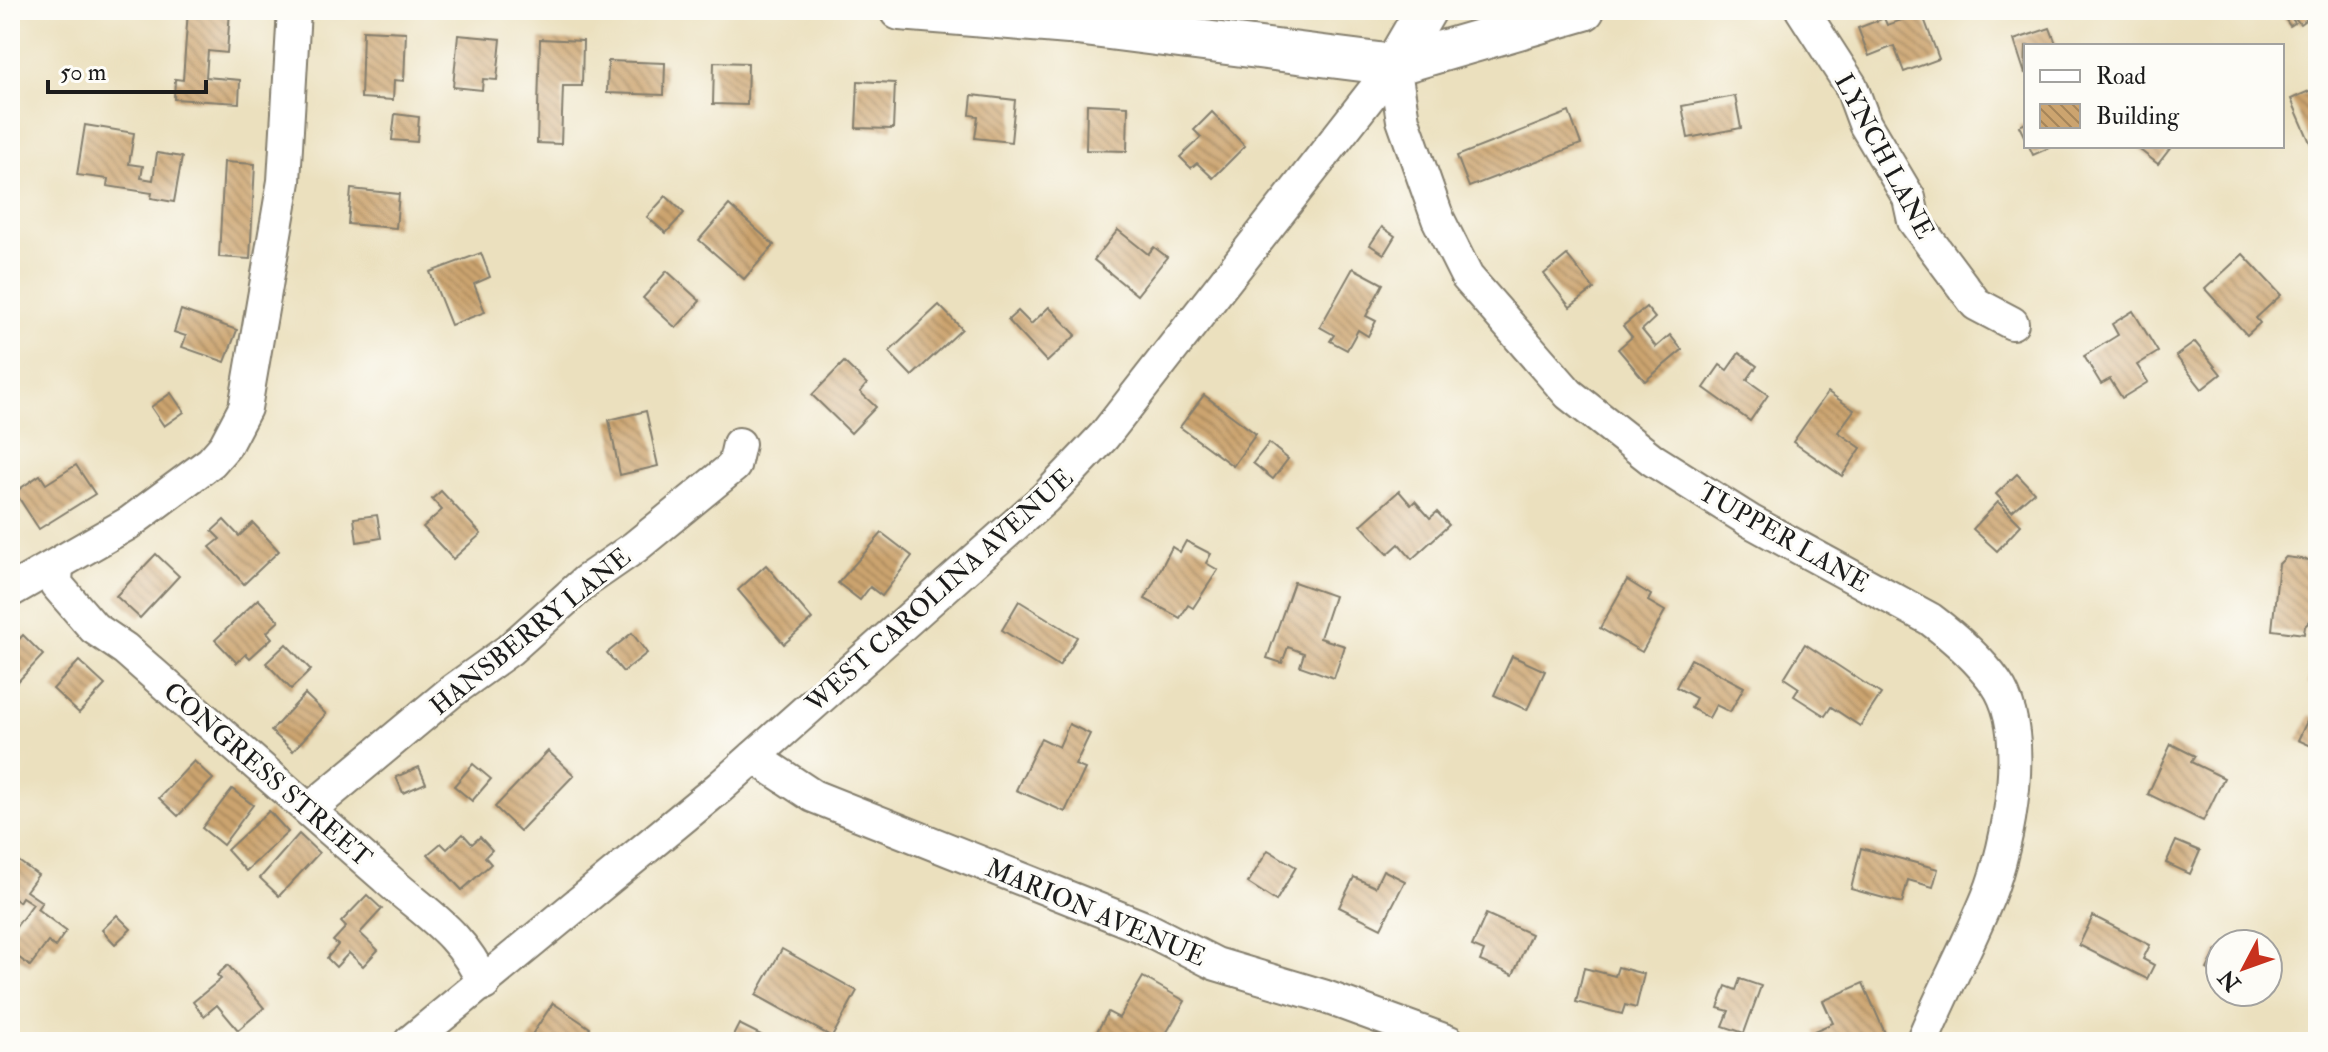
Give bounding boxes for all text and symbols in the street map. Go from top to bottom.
scale bar [48,44,206,94]
legend [2024,44,2284,148]
text: 50 m [60,57,107,88]
text: Road [2096,61,2146,92]
street label: LYNCH LANE [1827,68,1941,245]
text: Building [2096,101,2180,132]
street label: WEST CAROLINA AVENUE [799,462,1080,720]
street label: TUPPER LANE [1692,476,1875,600]
street label: HANSBERRY LANE [424,541,637,723]
street label: CONGRESS STREET [157,676,378,874]
street label: MARION AVENUE [981,852,1210,974]
north arrow [2204,928,2284,1008]
text: N [2212,964,2247,998]

